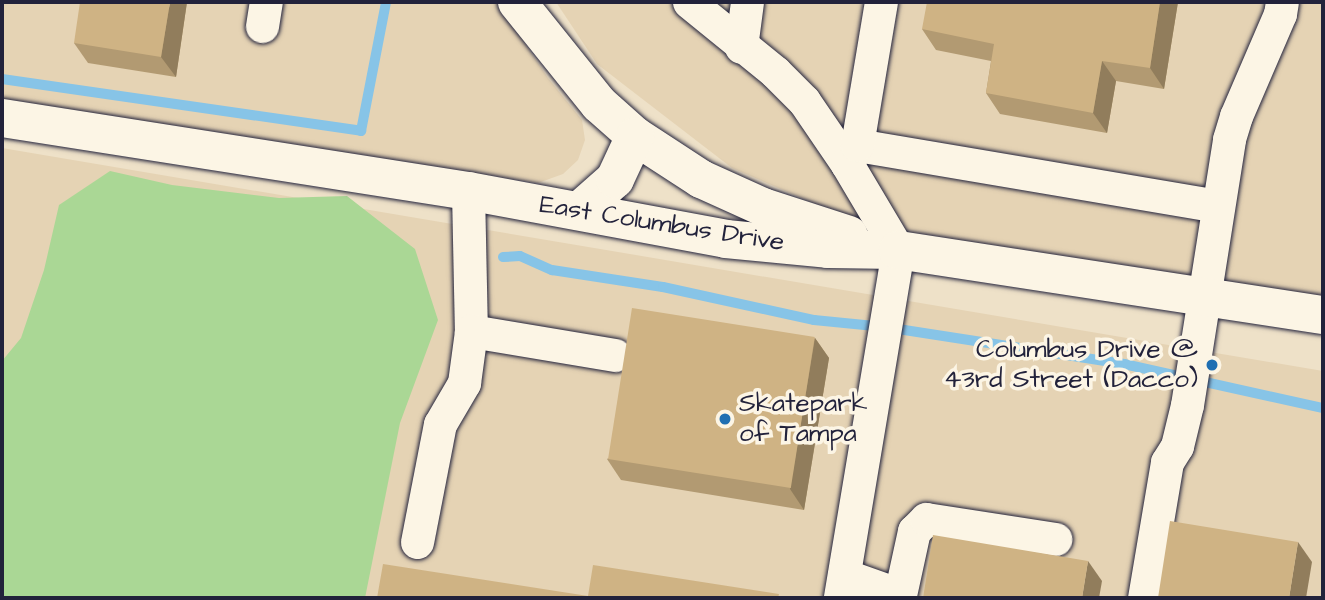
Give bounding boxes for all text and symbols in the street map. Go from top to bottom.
street label: East Columbus Drive [538,189,786,259]
place label: Columbus Drive @ 43rd Street (Dacco) [944,334,1198,396]
marker: Columbus Drive @ 43rd Street (Dacco) [1204,357,1220,373]
place label: Skatepark of Tampa [739,388,868,450]
marker: Skatepark of Tampa [717,411,733,427]

